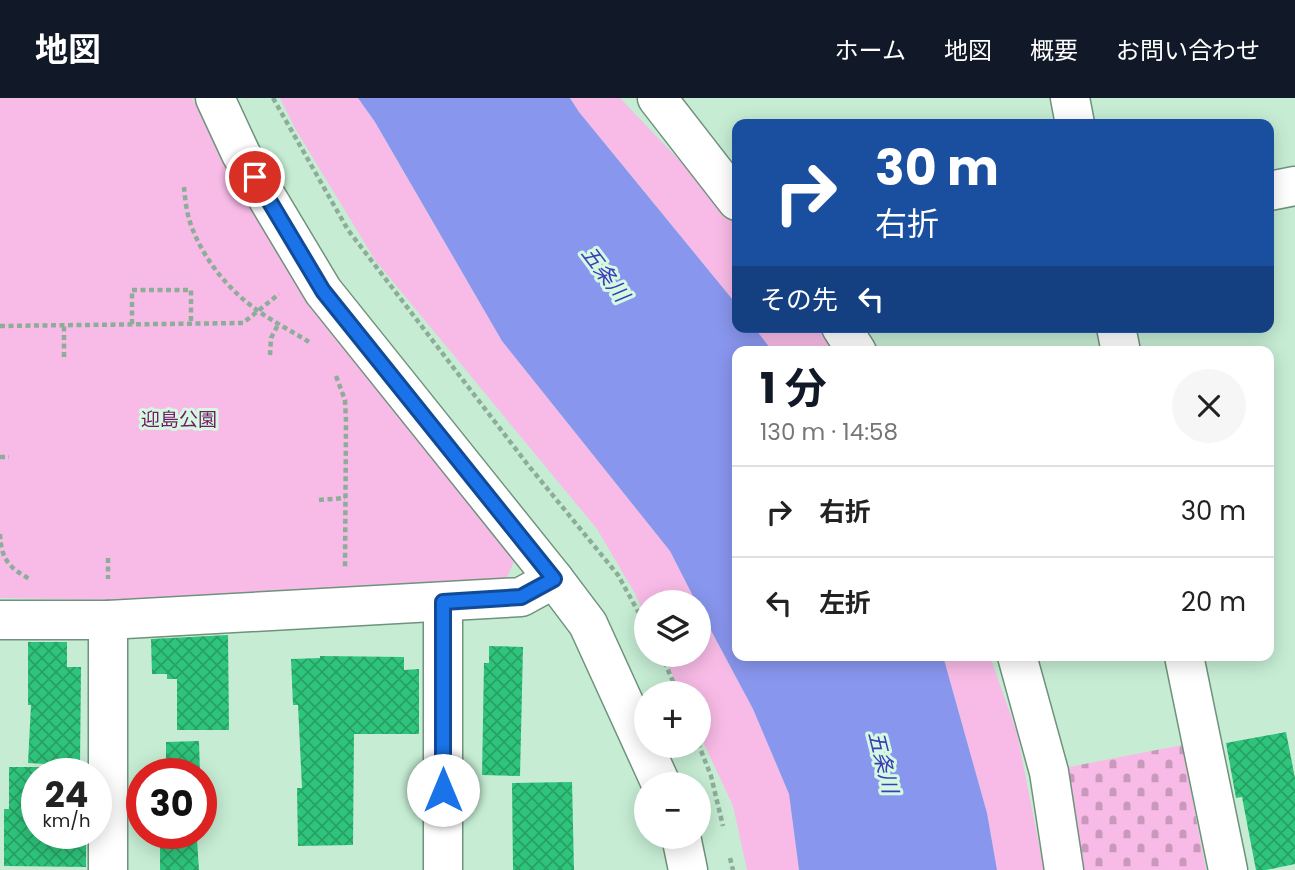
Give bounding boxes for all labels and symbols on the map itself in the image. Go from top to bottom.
pin [225,147,285,207]
water label: 五条川 [575,240,637,309]
park label: 迎島公園 [141,406,217,433]
water label: 五条川 [862,728,906,798]
position arrow [406,753,480,827]
speed limit sign: 30 [126,758,217,849]

